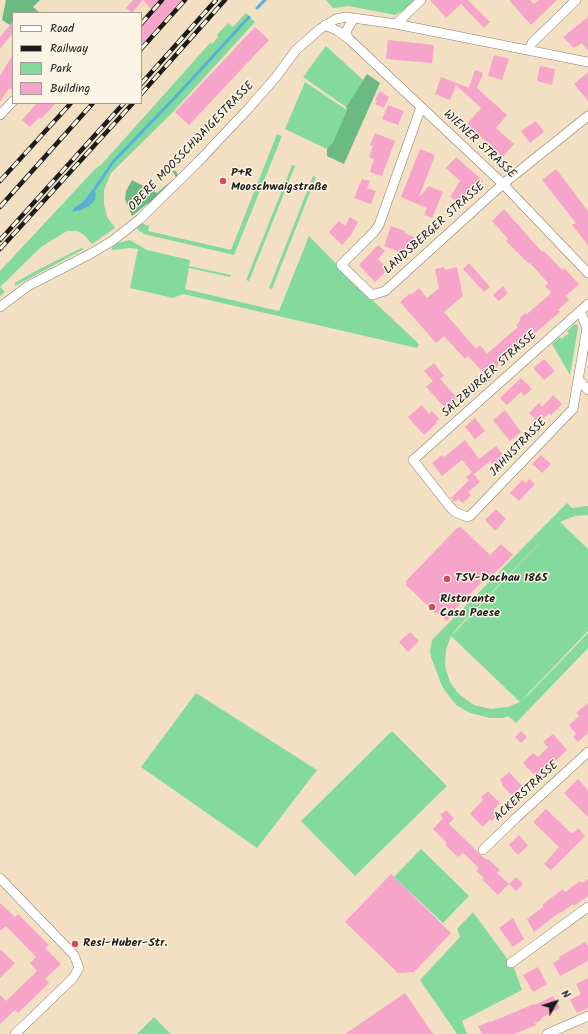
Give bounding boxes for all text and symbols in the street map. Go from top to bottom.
legend [12,12,142,104]
text: Road [50,19,74,38]
text: Railway [50,39,88,58]
text: Park [50,59,72,78]
text: Building [50,79,90,98]
street label: OBERE MOOSSCHWAIGESTRASSE [126,79,258,215]
street label: WIENER STRASSE [440,108,518,182]
place label: P+R Mooschwaigstraße [231,167,327,195]
marker: P+R Mooschwaigstraße [218,176,228,186]
street label: LANDSBERGER STRASSE [382,180,488,278]
street label: SALZBURGER STRASSE [440,329,540,421]
street label: JAHNSTRASSE [487,416,551,480]
place label: TSV-Dachau 1865 [455,572,547,586]
marker: TSV-Dachau 1865 [442,574,452,584]
place label: Ristorante Casa Paese [440,593,500,621]
marker: Ristorante Casa Paese [427,602,437,612]
street label: ACKERSTRASSE [492,759,562,825]
place label: Resi-Huber-Str. [83,937,167,951]
marker: Resi-Huber-Str. [70,939,80,949]
north arrow [536,982,576,1022]
text: N [556,986,575,1003]

